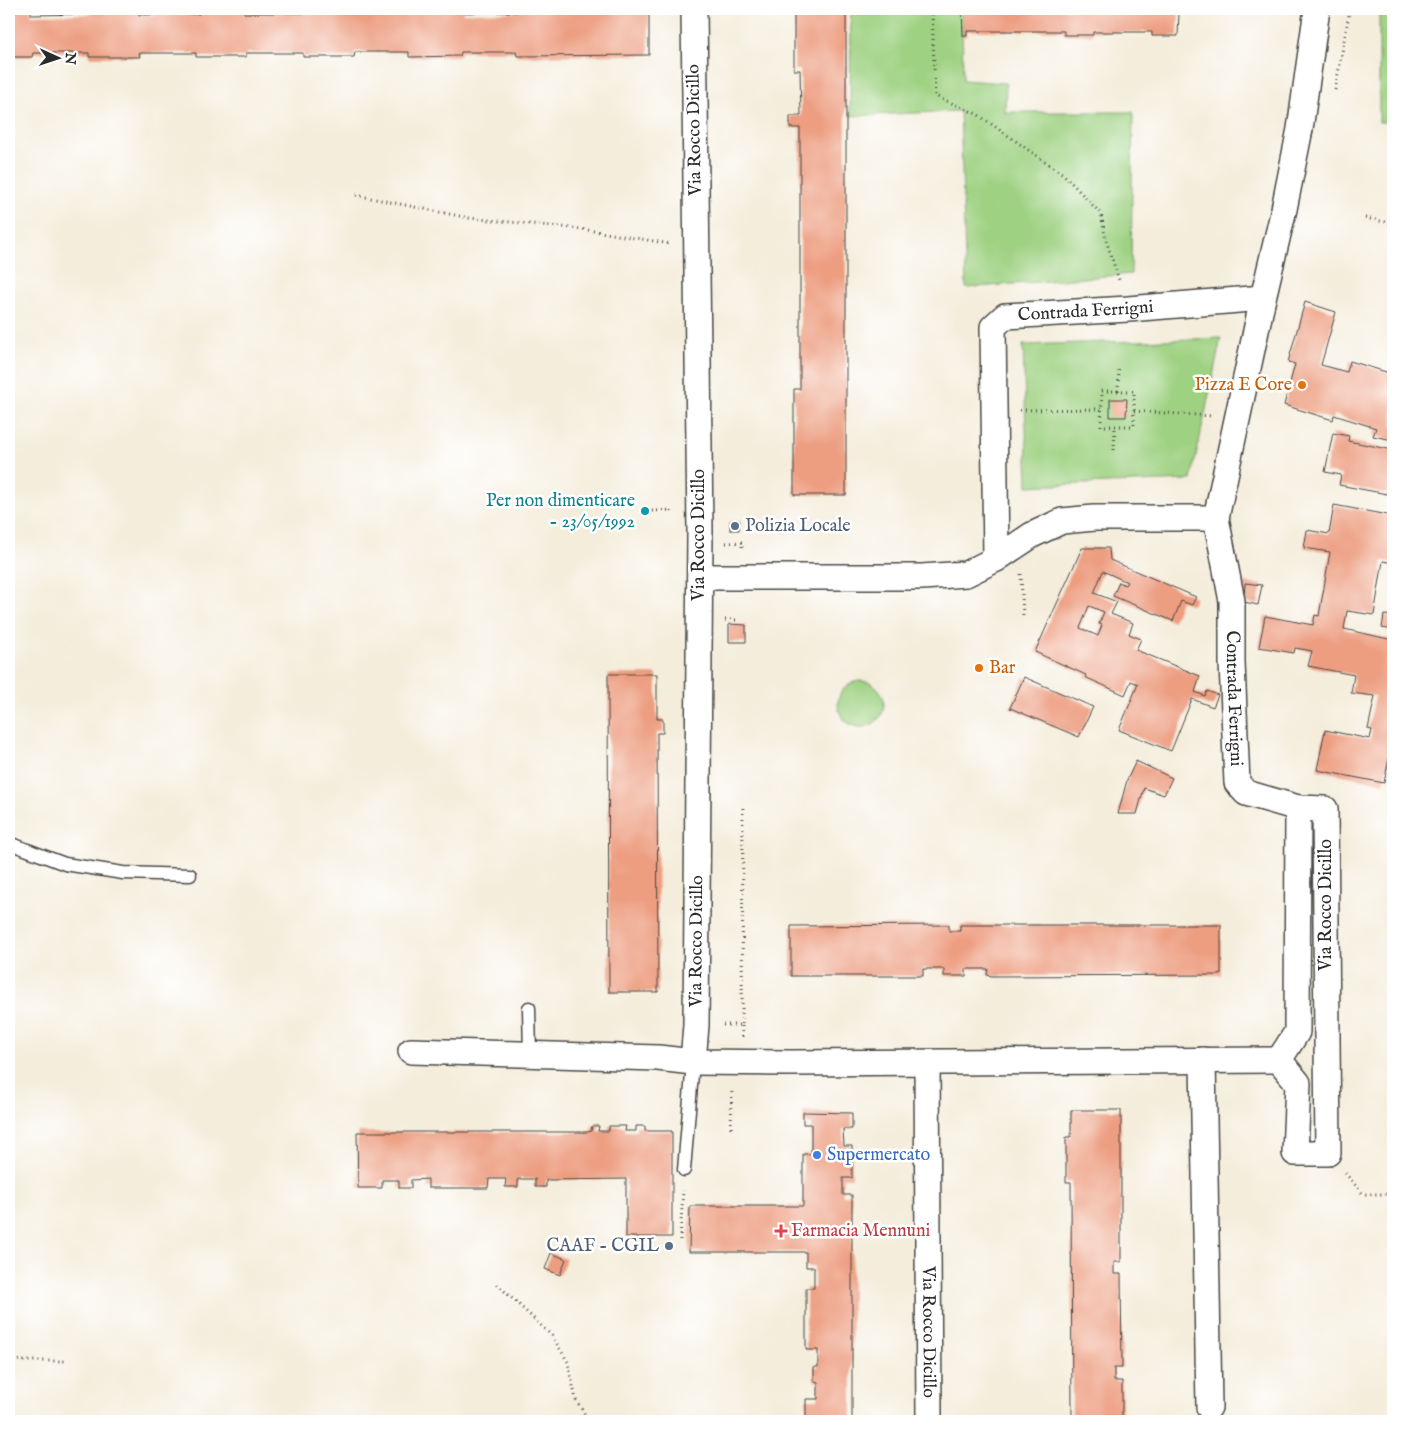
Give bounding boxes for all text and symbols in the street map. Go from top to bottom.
north arrow [32,32,82,82]
text: N [61,51,79,65]
street label: Via Rocco Dicillo [682,64,708,197]
street label: Contrada Ferrigni [1017,295,1154,327]
place label: Pizza E Core [1195,374,1292,397]
marker: Pizza E Core [1296,379,1308,391]
street label: Via Rocco Dicillo [688,469,711,602]
place label: Per non dimenticare - 23/05/1992 [486,490,635,534]
marker: Per non dimenticare - 23/05/1992 [639,505,651,517]
place label: Polizia Locale [745,515,851,538]
marker: Polizia Locale [729,520,741,532]
street label: Contrada Ferrigni [1220,631,1248,767]
place label: Bar [989,657,1016,680]
marker: Bar [973,662,985,674]
street label: Via Rocco Dicillo [1315,839,1338,972]
street label: Via Rocco Dicillo [685,875,709,1008]
place label: Supermercato [827,1144,931,1167]
marker: Supermercato [811,1149,823,1161]
place label: Farmacia Mennuni [791,1220,930,1243]
marker: Farmacia Mennuni [775,1225,787,1237]
place label: CAAF - CGIL [547,1235,659,1258]
marker: CAAF - CGIL [663,1240,675,1252]
street label: Via Rocco Dicillo [917,1265,940,1398]

